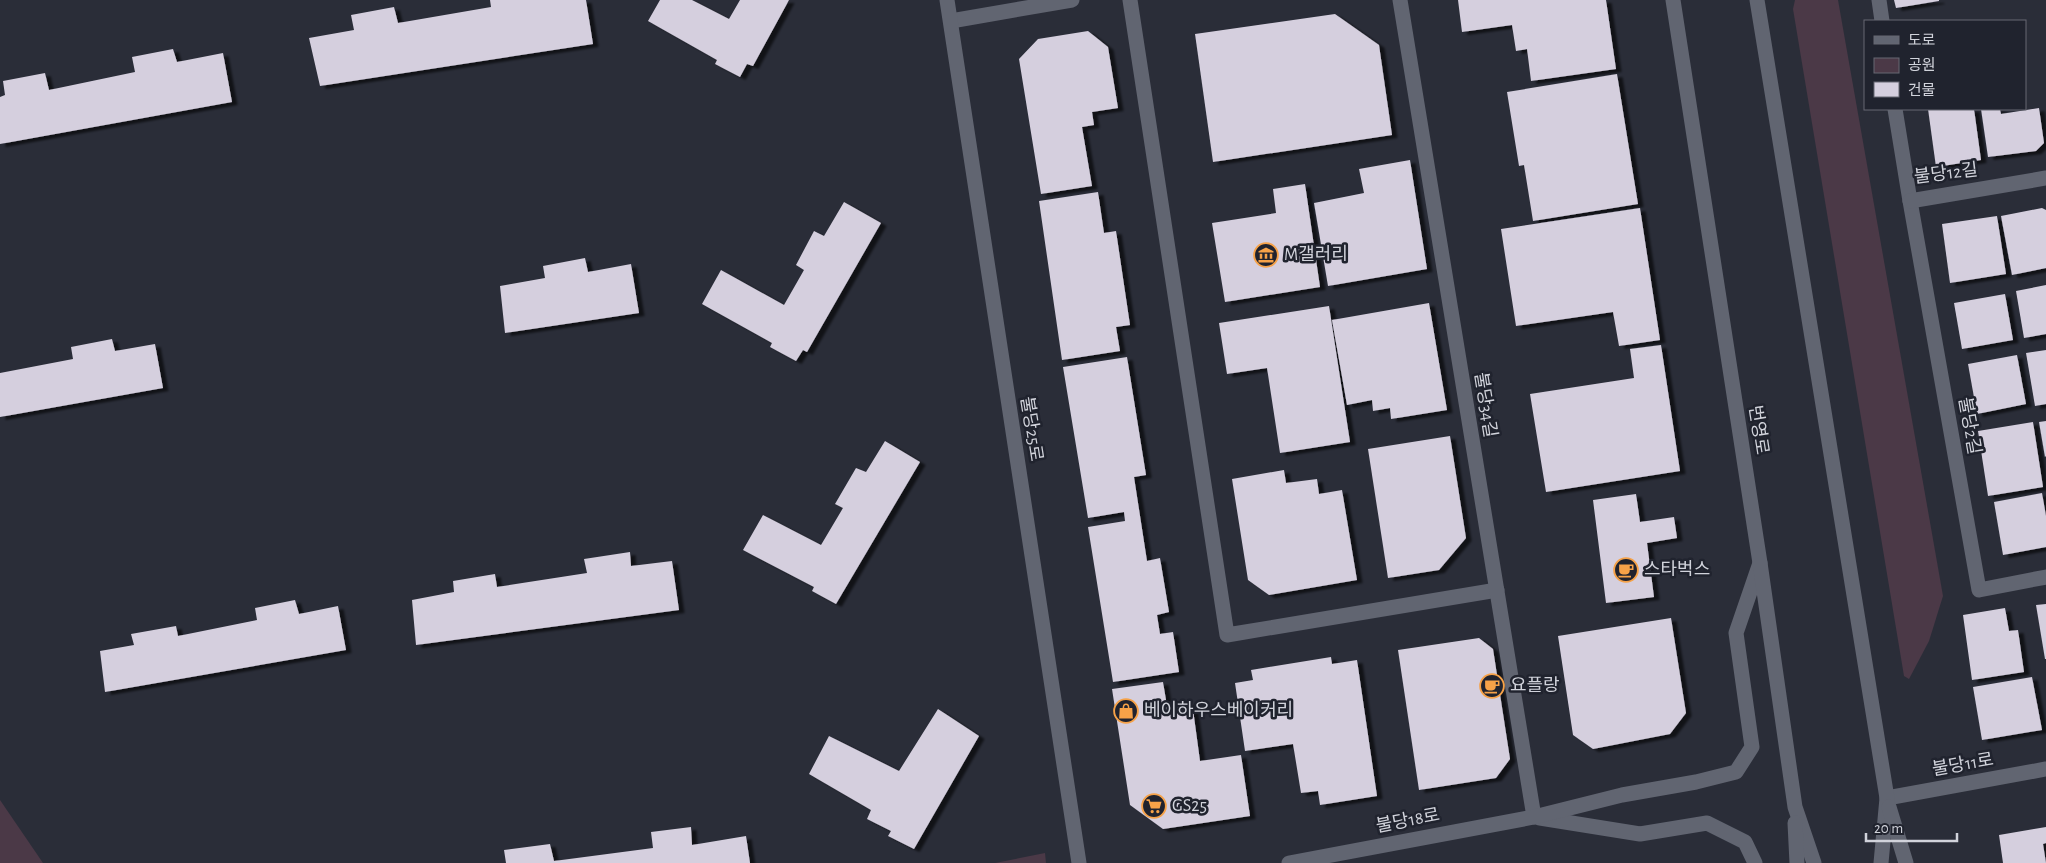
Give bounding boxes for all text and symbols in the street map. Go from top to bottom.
legend [1864,20,2026,110]
text: 도로 [1908,33,1936,48]
text: 공원 [1908,57,1936,73]
text: 건물 [1908,82,1936,98]
street label: 불당12길 [1913,159,1979,187]
museum icon: M갤러리 [1253,242,1279,268]
place label: M갤러리 [1284,244,1348,264]
street label: 불당34길 [1471,371,1501,439]
street label: 불당25로 [1017,395,1047,463]
street label: 불당2길 [1955,396,1985,456]
street label: 번영로 [1745,404,1772,456]
cafe icon: 스타벅스 [1613,557,1639,583]
place label: 스타벅스 [1644,559,1710,579]
cafe icon: 요플랑 [1479,673,1505,699]
place label: 요플랑 [1510,676,1560,695]
shop icon: 베이하우스베이커리 [1113,698,1139,724]
place label: 베이하우스베이커리 [1144,700,1293,720]
street label: 불당11로 [1931,749,1995,779]
supermarket icon: GS25 [1141,793,1167,819]
place label: GS25 [1172,797,1207,815]
street label: 불당18로 [1374,804,1441,836]
scale bar [1866,810,1957,842]
text: 20 m [1874,821,1903,836]

